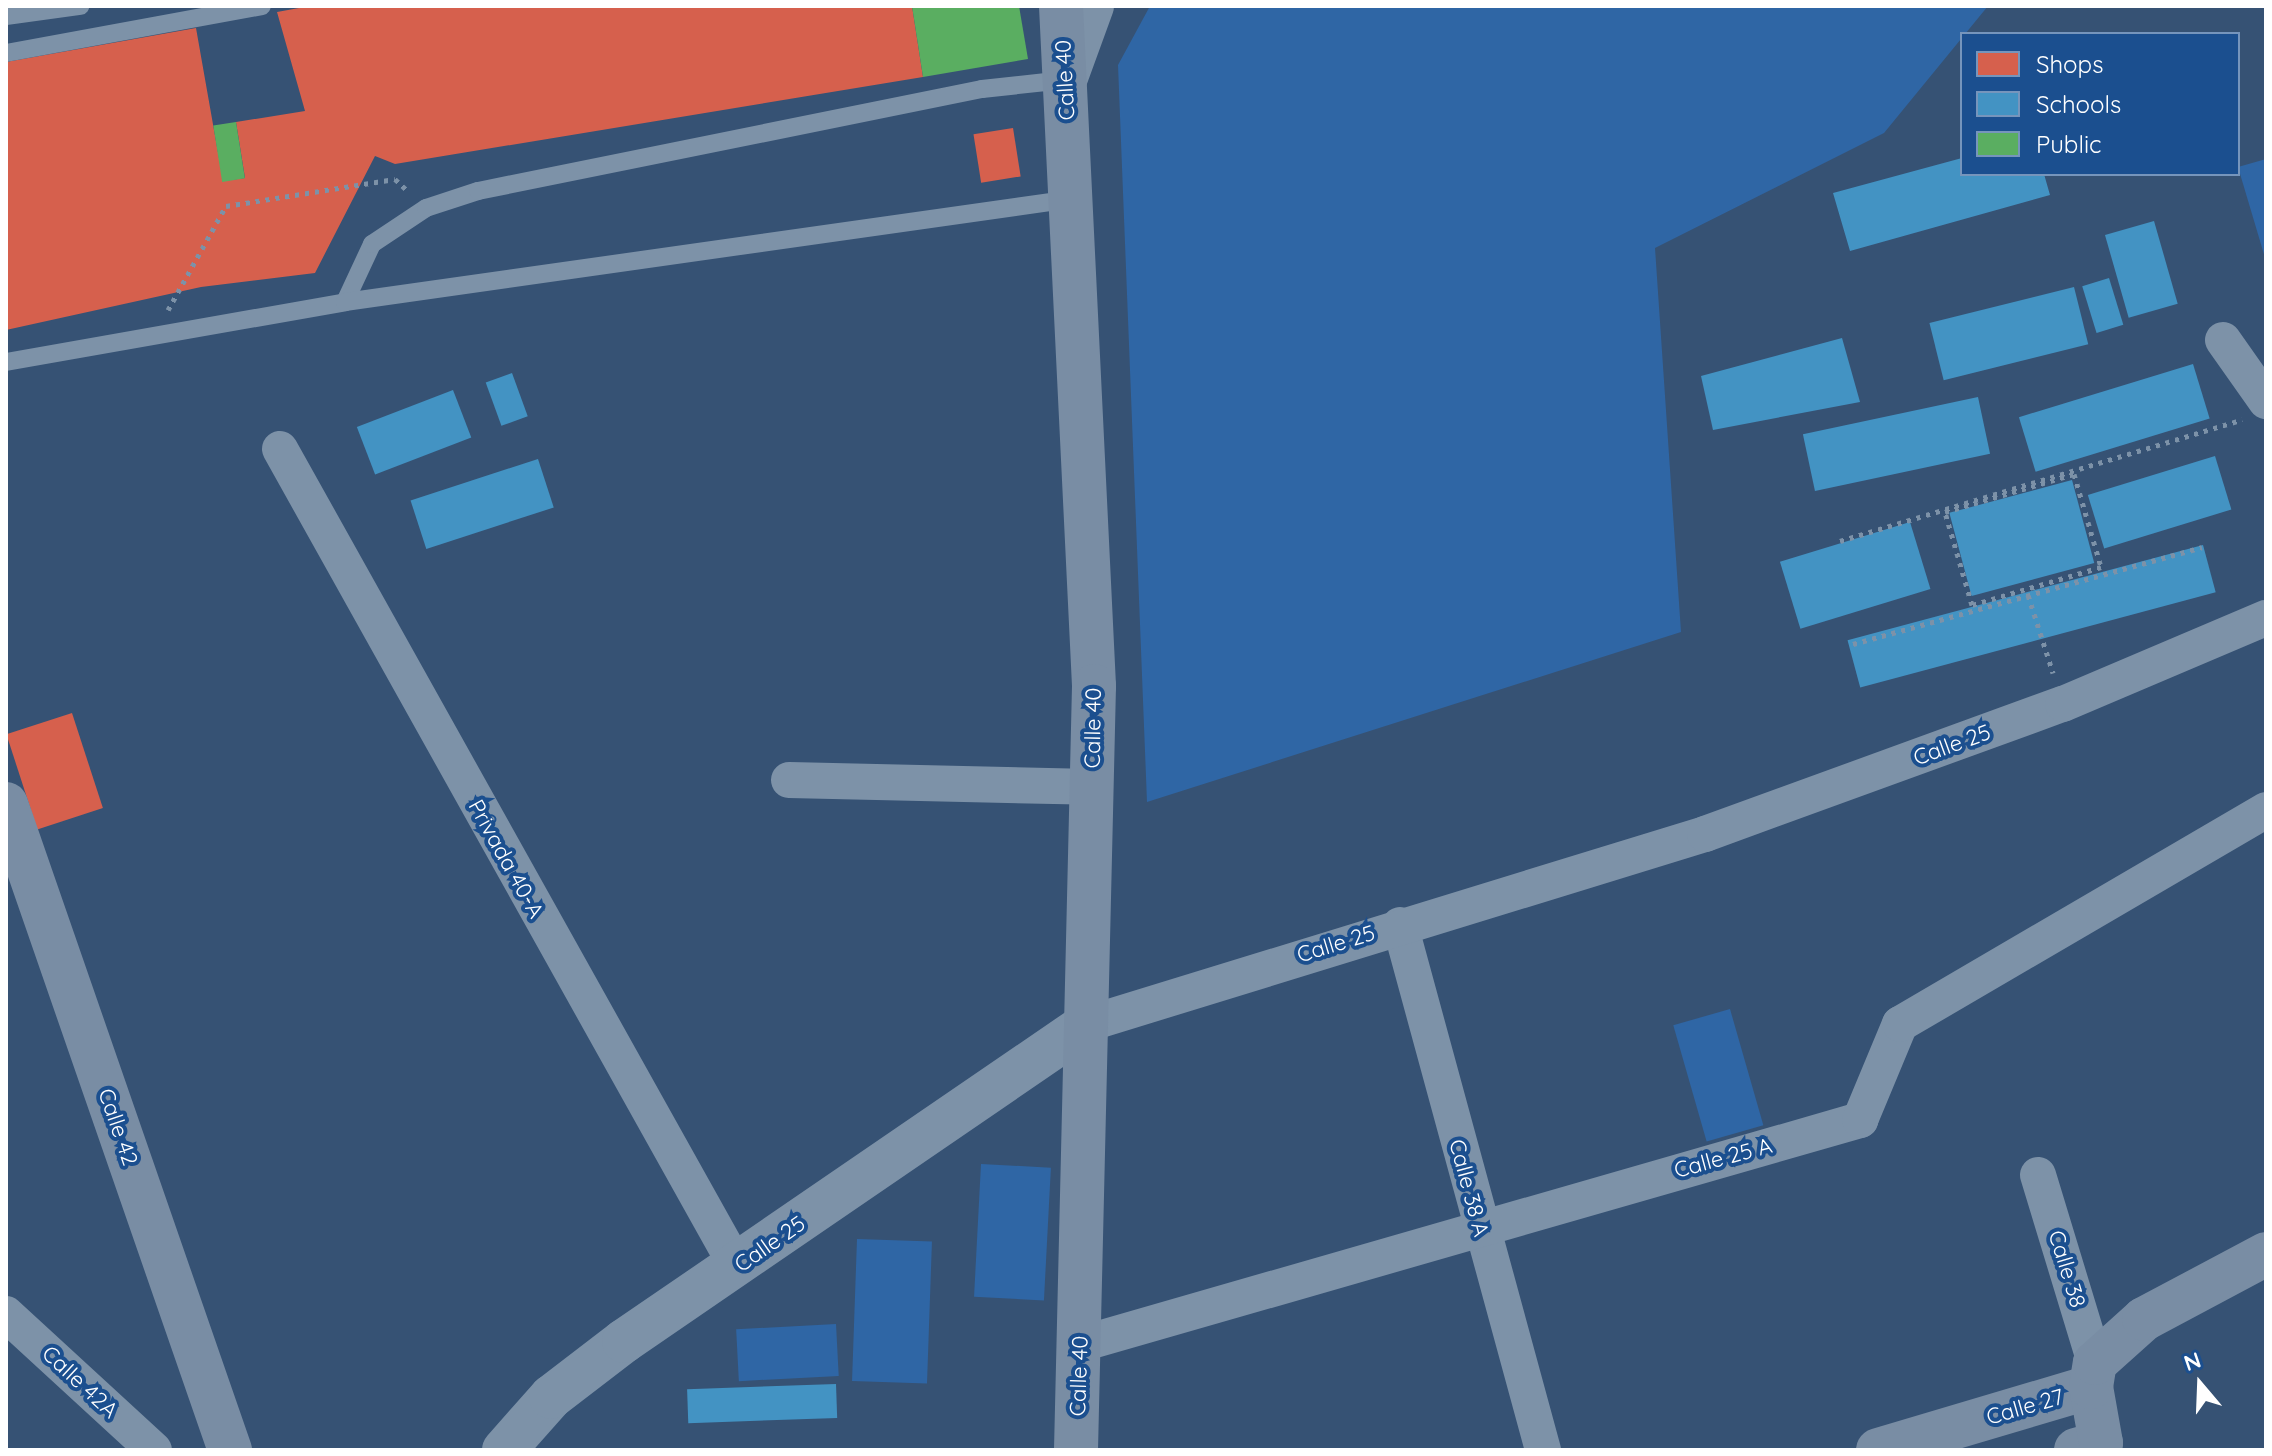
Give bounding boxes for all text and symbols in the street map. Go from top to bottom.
legend [1960,32,2240,176]
street label: Calle 40 [1050,39,1080,121]
text: Shops [2036,49,2103,79]
text: Schools [2036,89,2121,119]
text: Public [2036,129,2101,159]
street label: Calle 40 [1079,687,1107,769]
street label: Calle 25 [1910,719,1994,771]
street label: Privada 40-A [463,795,549,923]
street label: Calle 25 [1294,920,1378,968]
street label: Calle 42 [93,1085,143,1169]
street label: Calle 25 A [1671,1132,1775,1184]
street label: Calle 38 A [1443,1136,1495,1240]
street label: Calle 25 [730,1210,810,1278]
street label: Calle 38 [2043,1227,2091,1311]
street label: Calle 40 [1064,1335,1094,1417]
street label: Calle 42A [37,1340,123,1424]
north arrow [2160,1344,2240,1424]
text: N [2180,1345,2204,1377]
street label: Calle 27 [1983,1383,2067,1431]

